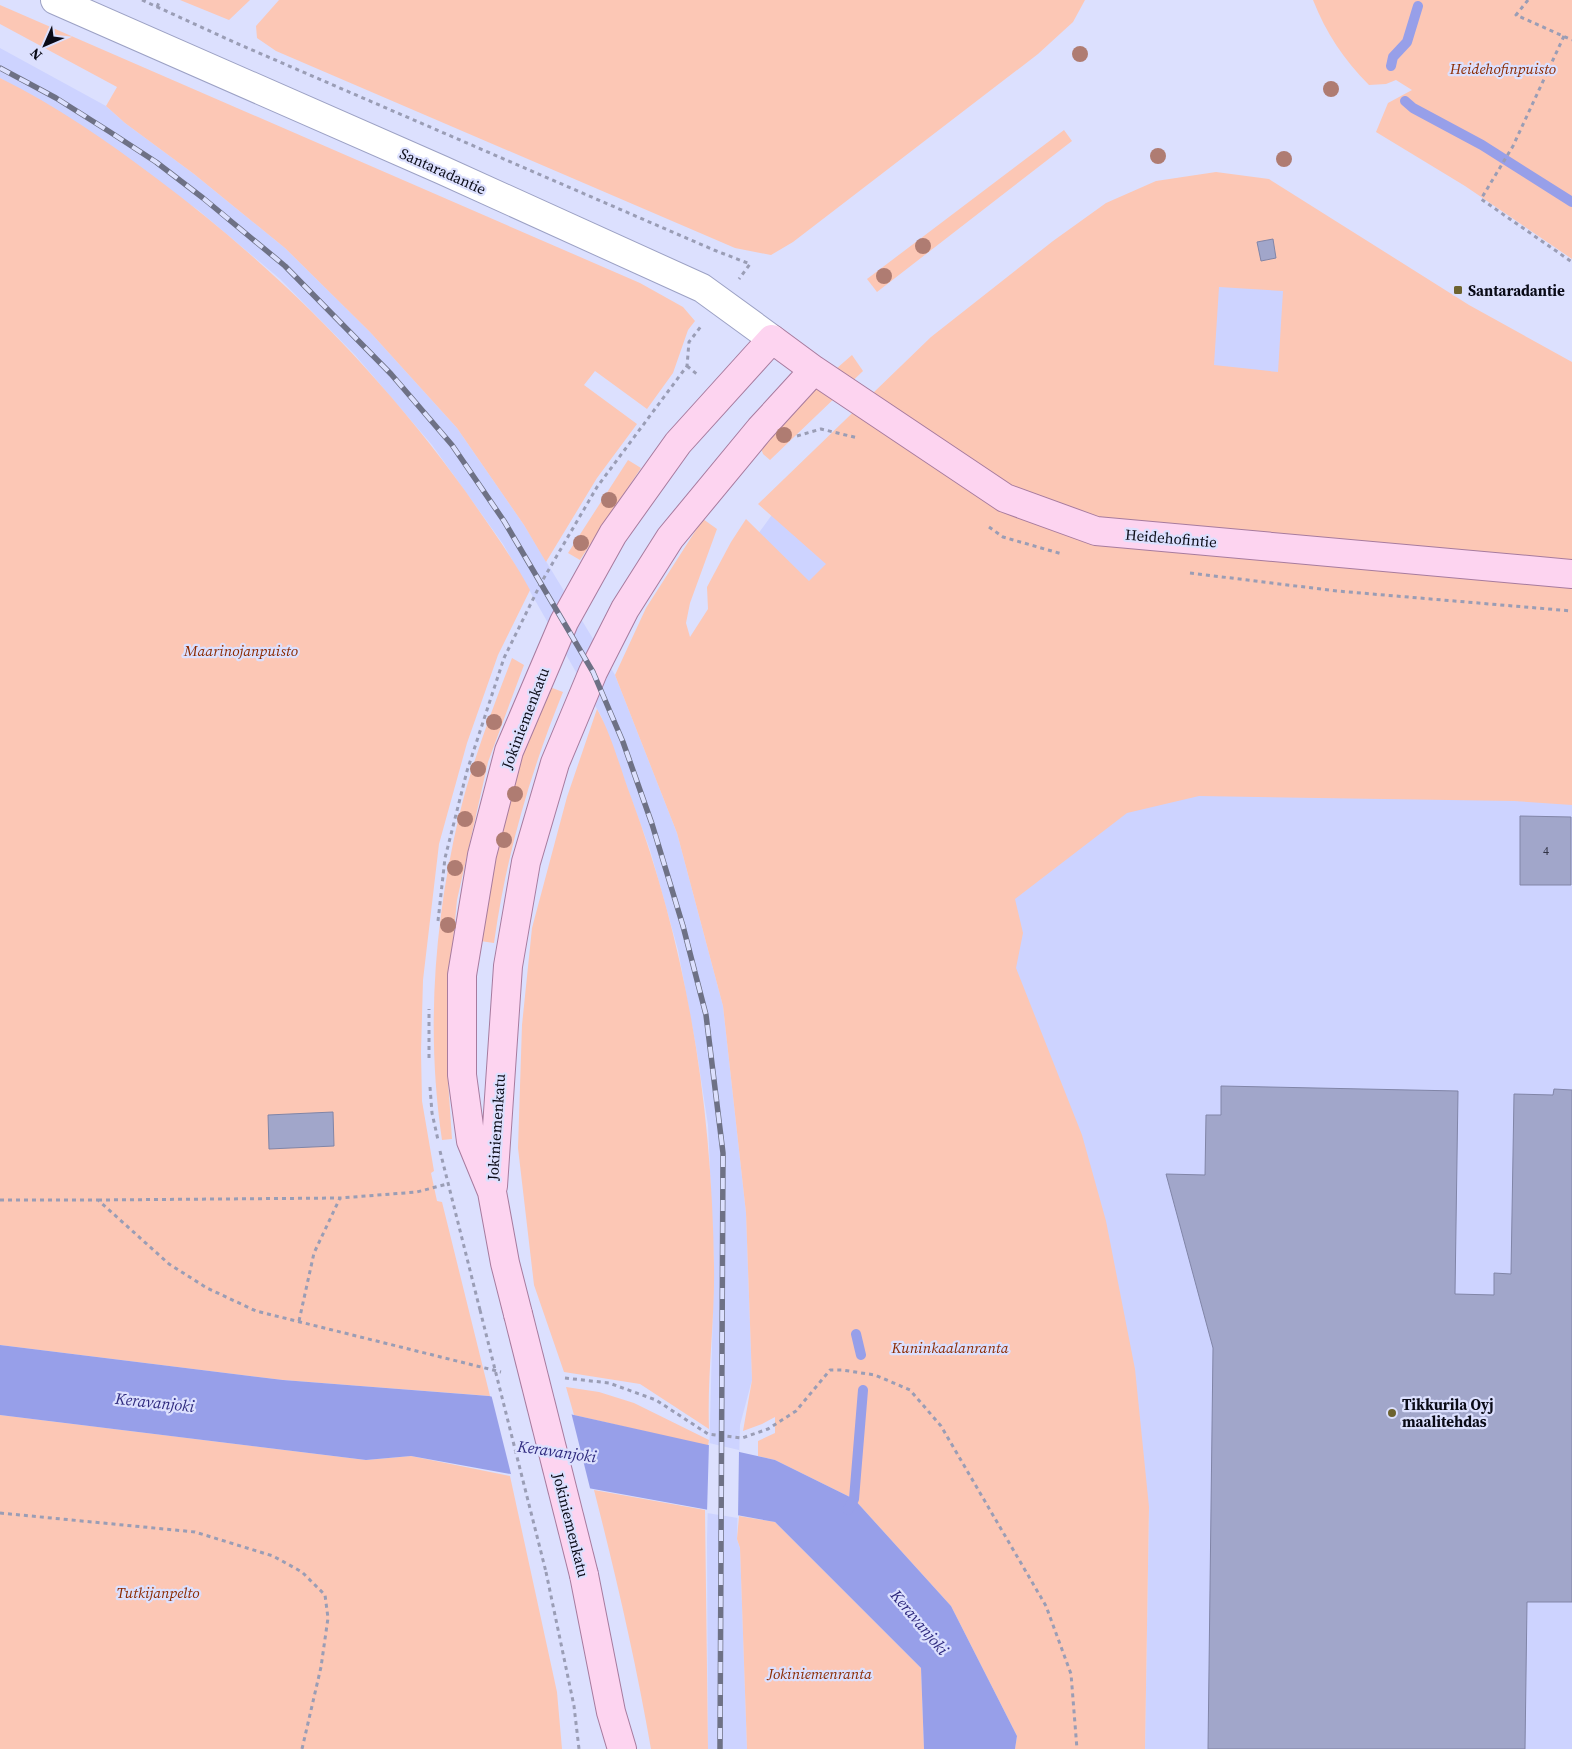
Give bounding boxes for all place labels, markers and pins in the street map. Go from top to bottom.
place label: Santaradantie [1468,280,1565,301]
marker: Santaradantie [1452,284,1464,296]
place label: Tikkurila Oyj maalitehdas [1402,1394,1494,1432]
marker: Tikkurila Oyj maalitehdas [1386,1407,1398,1419]

